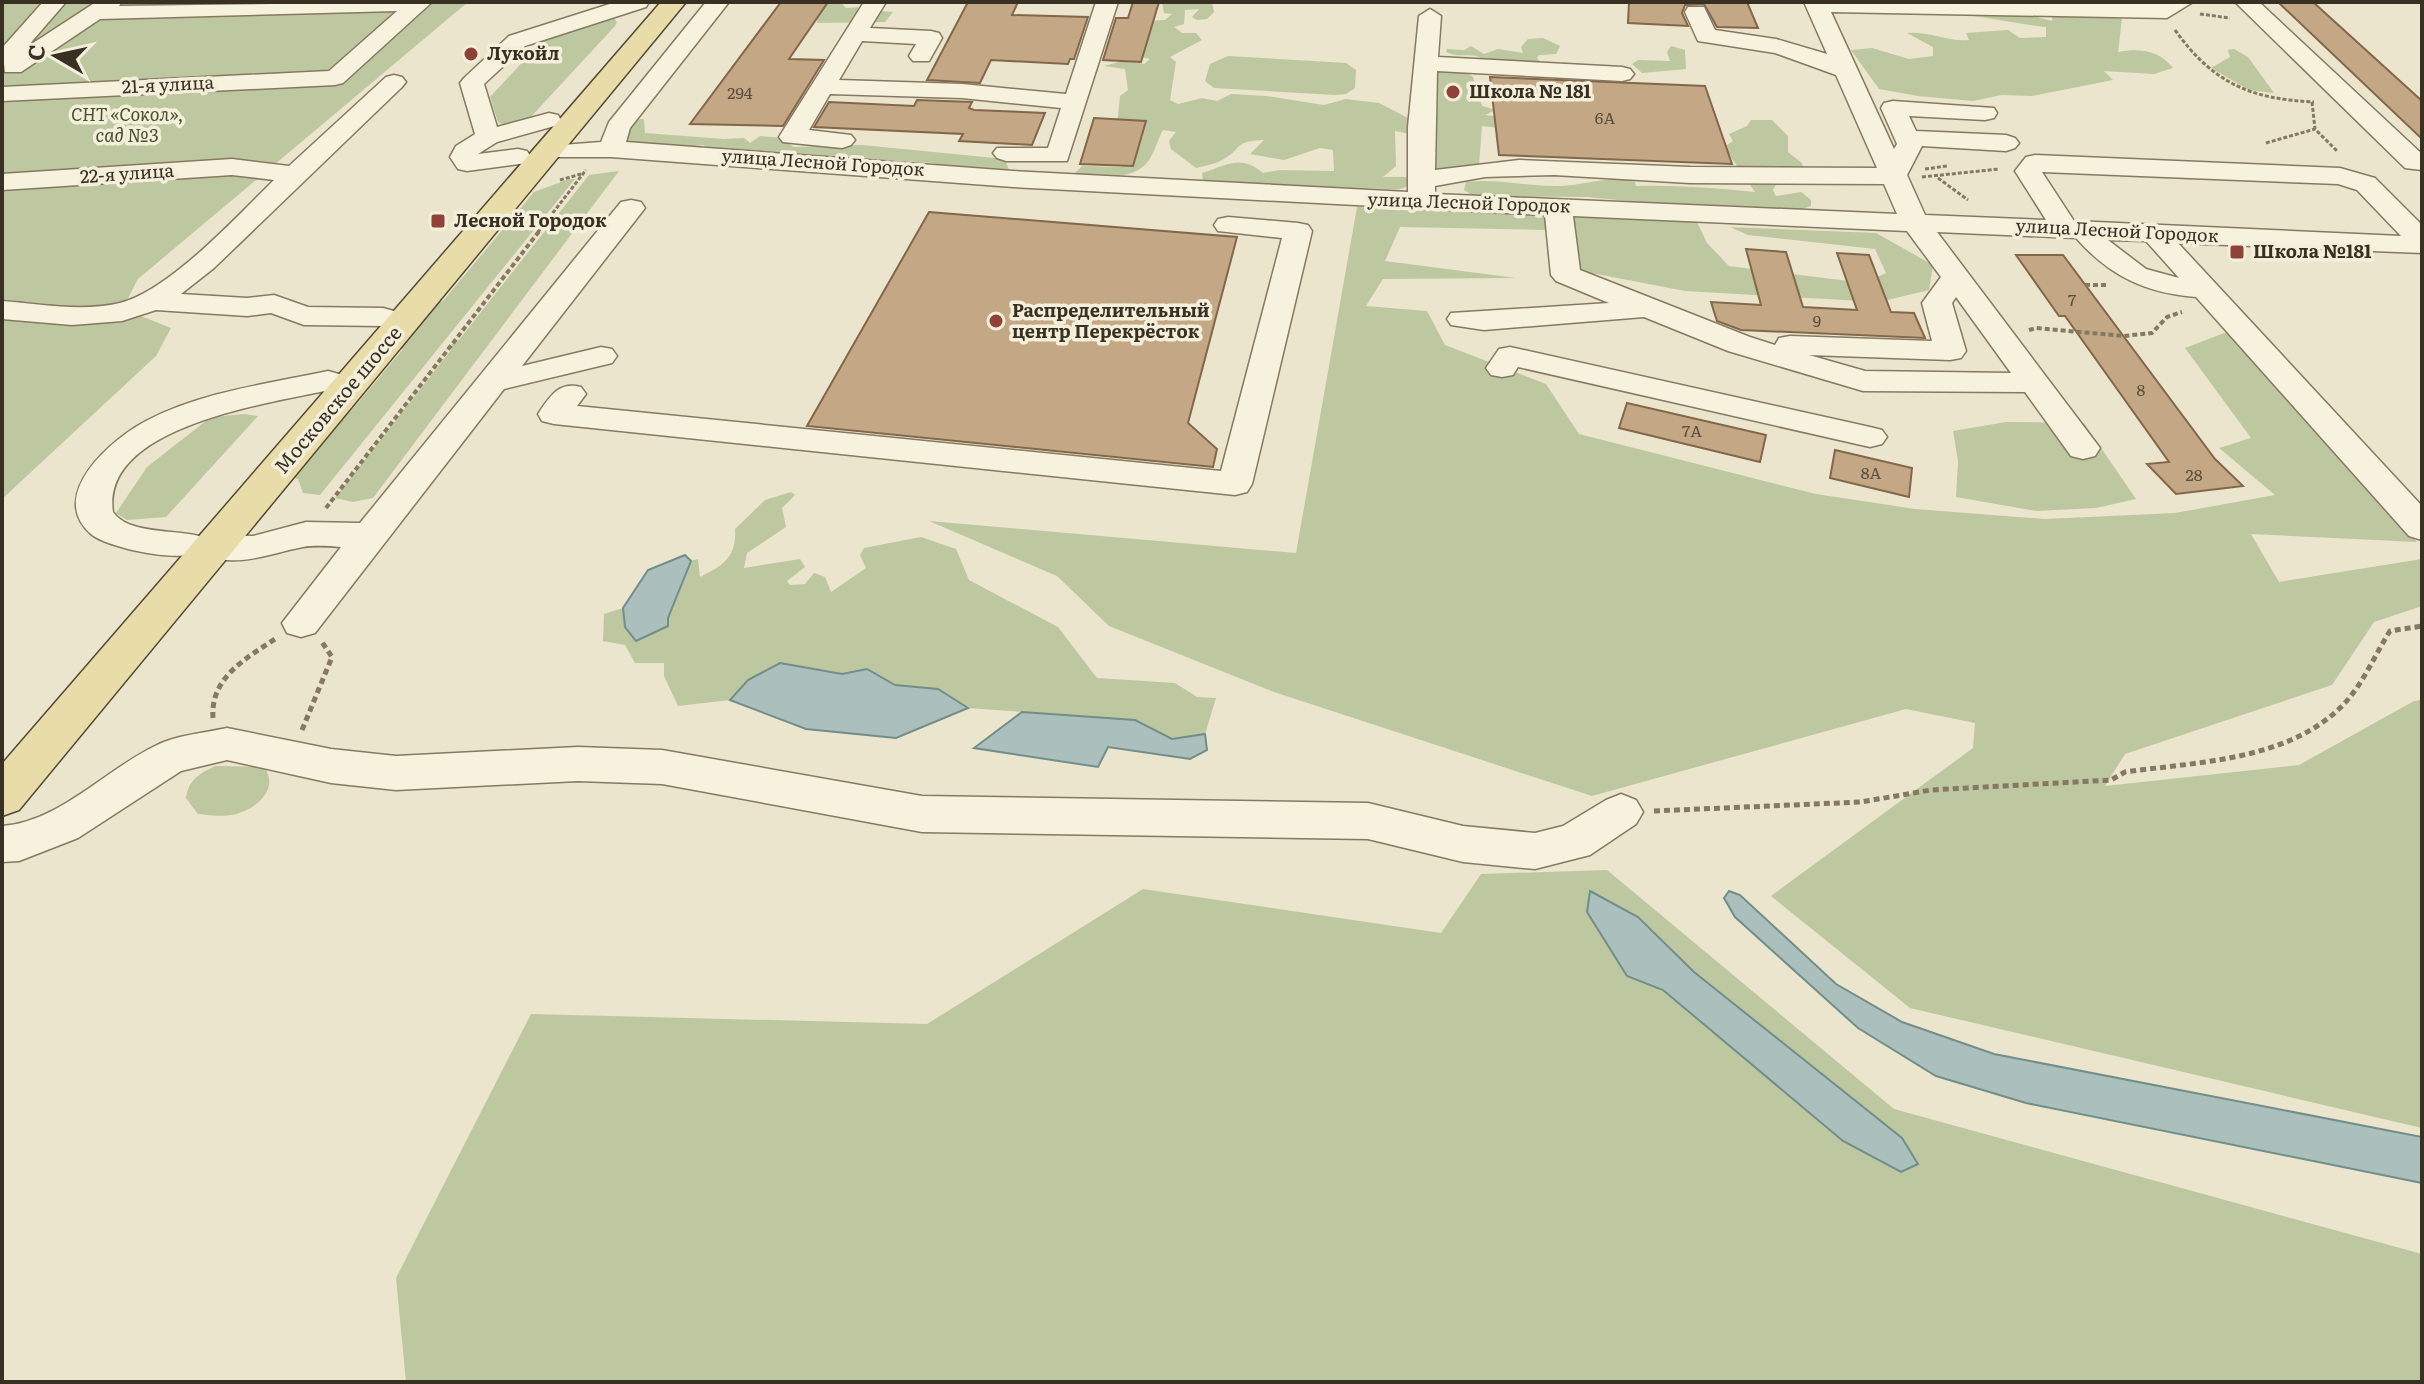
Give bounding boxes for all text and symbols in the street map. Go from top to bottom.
north arrow [16,16,96,96]
place label: Лукойл [487,39,559,66]
text: С [17,42,52,63]
marker: Лукойл [462,45,480,63]
street label: 21-я улица [121,68,215,99]
place label: Школа № 181 [1469,77,1592,104]
house number: 294 [727,80,753,104]
marker: Школа № 181 [1444,83,1462,101]
park label: СНТ «Сокол», сад №3 [71,100,183,148]
house number: 6А [1595,105,1615,129]
street label: улица Лесной Городок [721,141,926,182]
street label: 22-я улица [79,156,175,189]
street label: улица Лесной Городок [1367,184,1571,219]
place label: Лесной Городок [454,206,607,233]
street label: улица Лесной Городок [2015,211,2219,248]
marker: Лесной Городок [429,212,447,230]
place label: Школа №181 [2253,237,2372,264]
marker: Школа №181 [2228,243,2246,261]
house number: 7 [2068,287,2076,311]
place label: Распределительный центр Перекрёсток [1012,296,1210,344]
house number: 9 [1813,308,1821,332]
marker: Распределительный центр Перекрёсток [987,312,1005,330]
street label: Московское шоссе [266,318,407,479]
house number: 8 [2137,377,2146,401]
house number: 7А [1682,418,1702,442]
house number: 8А [1861,460,1882,484]
house number: 28 [2186,462,2203,486]

